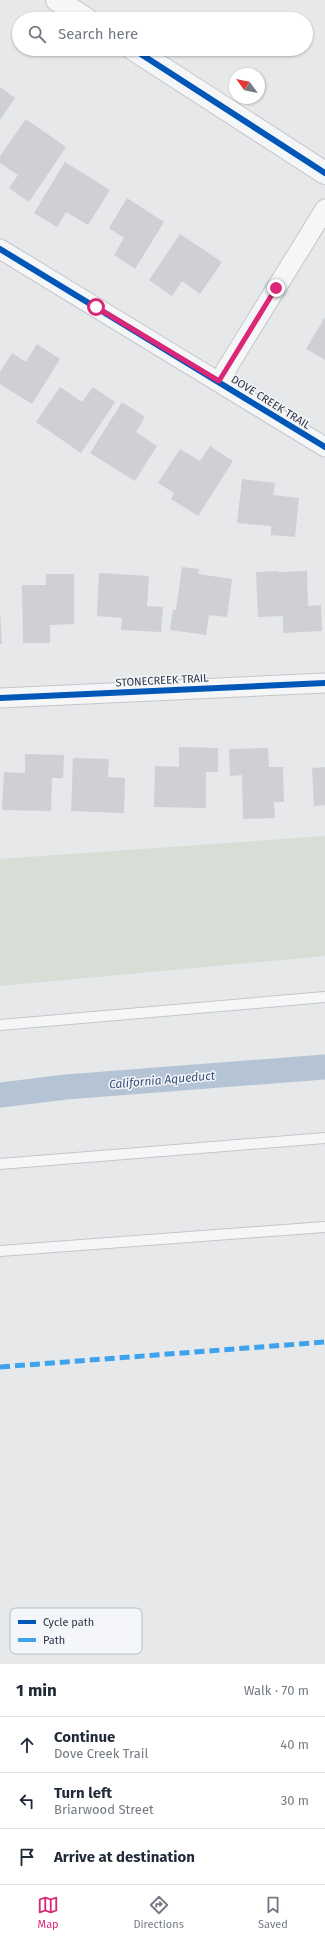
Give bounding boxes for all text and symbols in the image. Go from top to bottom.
search box [12,12,313,56]
icon: search [26,23,48,45]
text: Search here [58,25,138,43]
north arrow [229,68,265,104]
route end [267,279,285,297]
route start [87,298,105,316]
street label: DOVE CREEK TRAIL [229,373,313,432]
street label: STONECREEK TRAIL [115,672,209,689]
water label: California Aqueduct [108,1068,216,1092]
legend [10,1608,142,1654]
text: Cycle path [43,1616,94,1629]
text: Path [43,1634,65,1647]
text: 1 min [16,1680,57,1701]
text: Walk · 70 m [244,1683,309,1698]
text: Continue [54,1728,115,1746]
icon: ahead [16,1734,38,1756]
text: 40 m [280,1737,309,1752]
text: Dove Creek Trail [54,1746,148,1761]
text: Turn left [54,1784,112,1802]
icon: left [16,1790,38,1812]
text: 30 m [281,1793,309,1808]
text: Briarwood Street [54,1802,154,1817]
icon: arrive [16,1846,38,1868]
text: Arrive at destination [54,1848,195,1866]
tab: Map [37,1894,59,1931]
tab: Directions [133,1894,184,1931]
tab: Saved [258,1894,288,1931]

